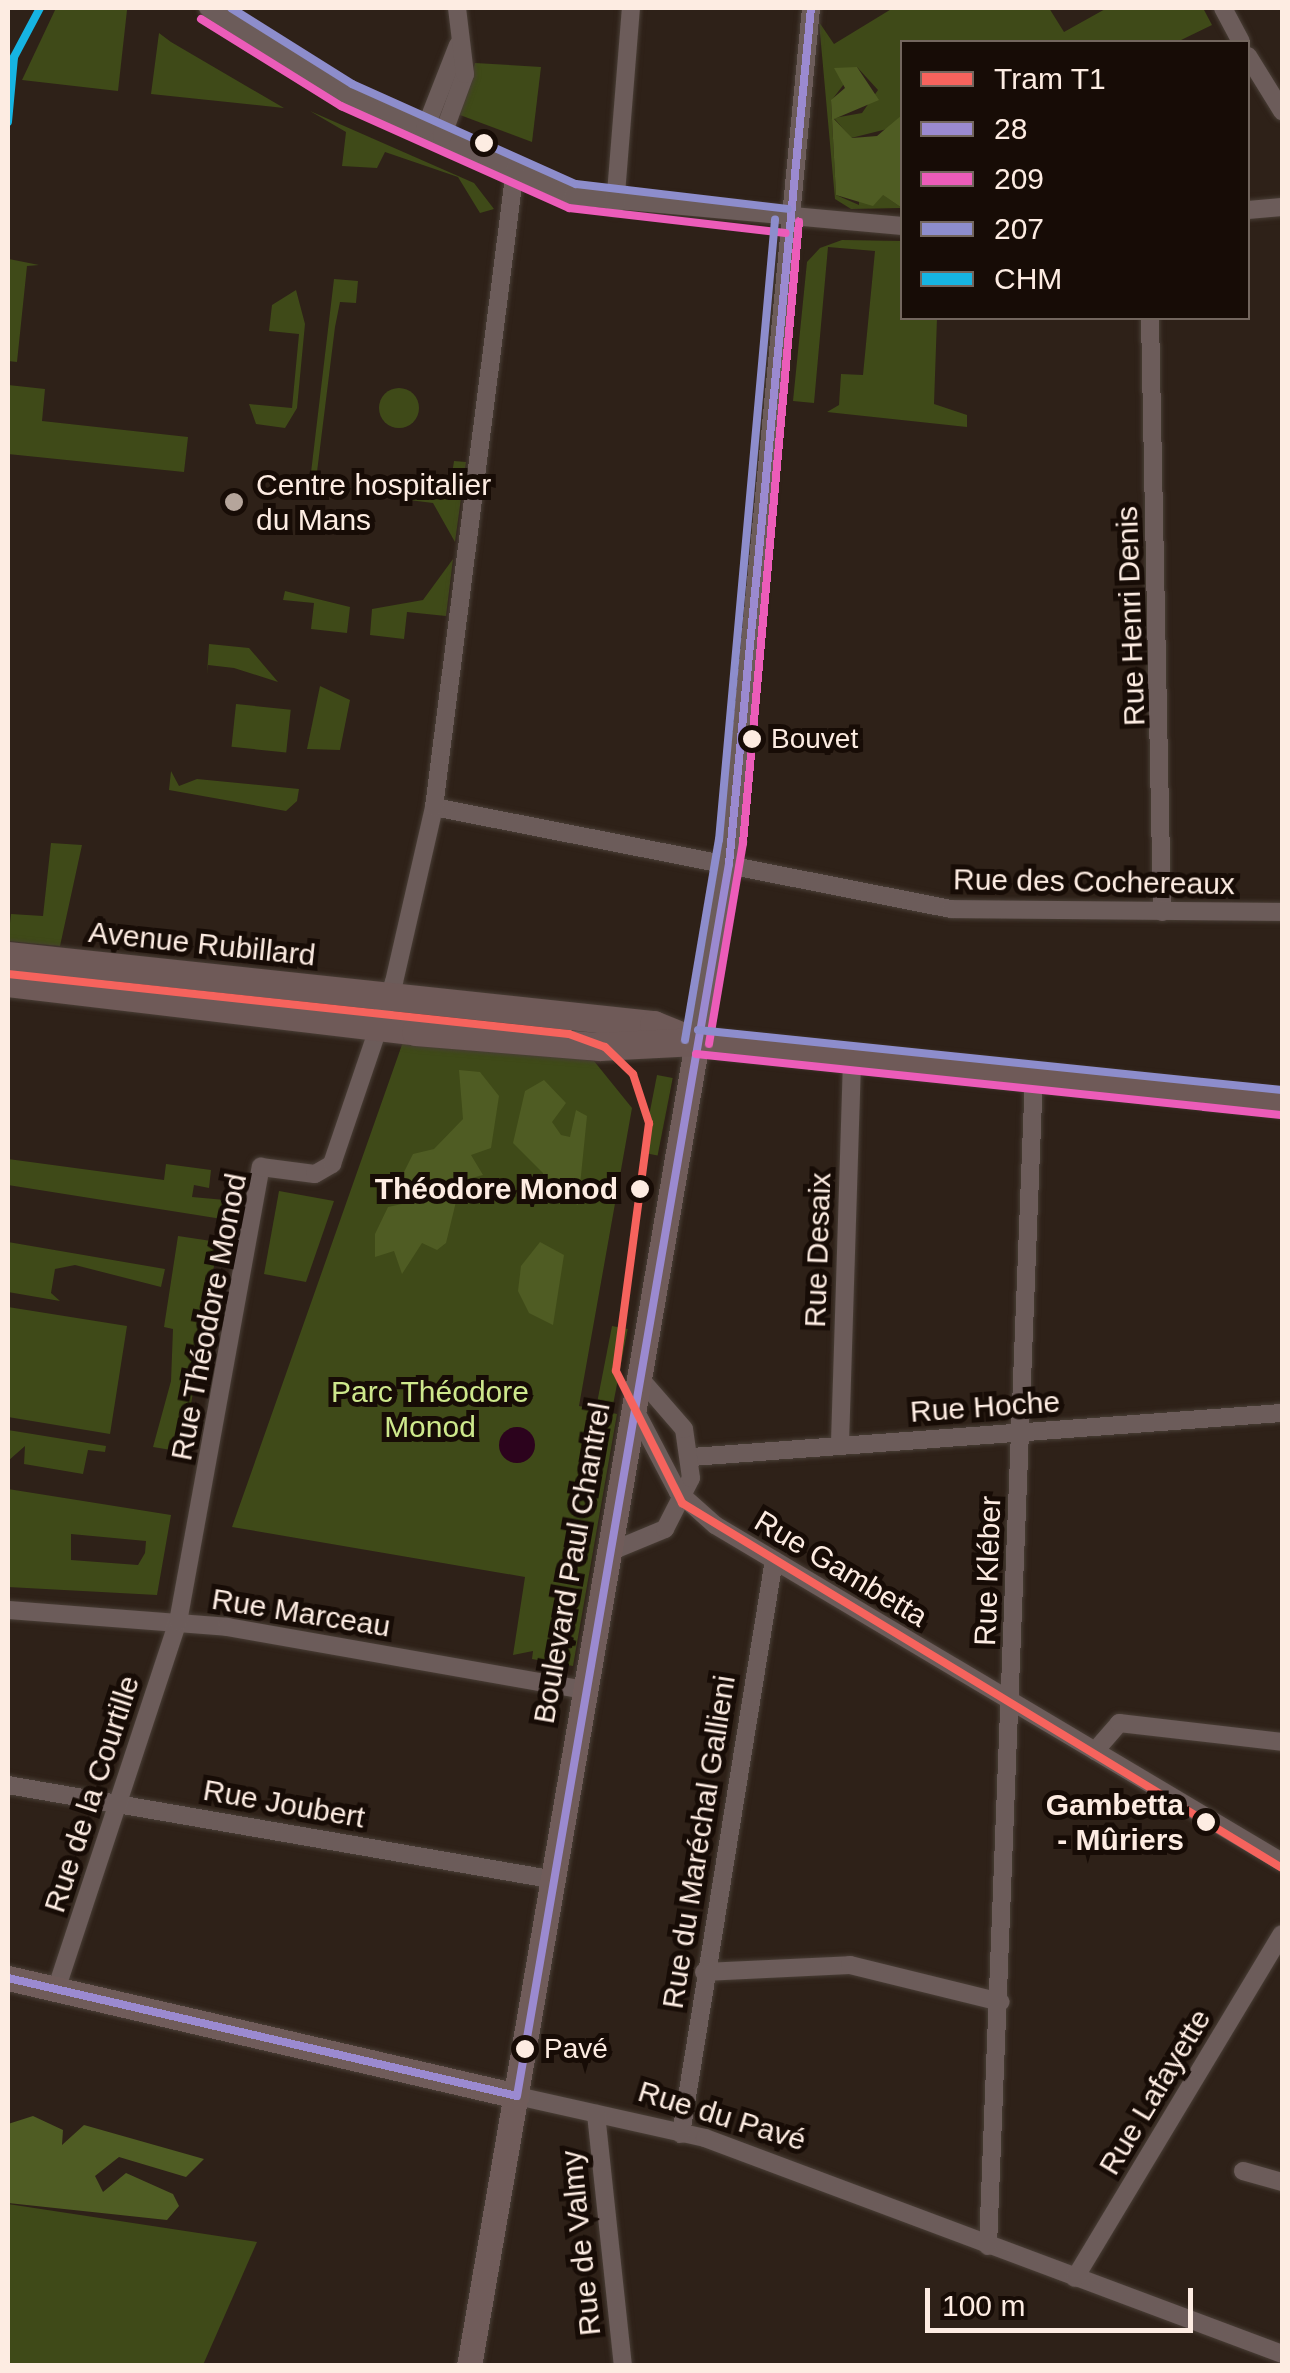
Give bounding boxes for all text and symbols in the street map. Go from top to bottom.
legend [900,40,1250,320]
text: Tram T1 [994,62,1106,95]
text: 28 [994,112,1027,145]
unlabelled marker [474,133,494,153]
text: 209 [994,162,1044,195]
text: 207 [994,212,1044,245]
text: CHM [994,262,1062,295]
place label: Centre hospitalier du Mans [256,467,491,538]
marker: Centre hospitalier du Mans [221,489,247,515]
street label: Rue Henri Denis [1109,505,1153,727]
place label: Bouvet [771,722,858,756]
marker: Bouvet [742,729,762,749]
street label: Rue des Cochereaux [953,862,1235,902]
street label: Avenue Rubillard [87,914,317,974]
street label: Rue Théodore Monod [163,1170,255,1464]
place label: Théodore Monod [375,1171,618,1207]
street label: Rue Desaix [797,1172,839,1328]
marker: Théodore Monod [627,1176,653,1202]
park label: Parc Théodore Monod [331,1374,529,1444]
street label: Rue Hoche [909,1384,1061,1430]
street label: Boulevard Paul Chantrel [526,1400,618,1726]
street label: Rue Kléber [967,1495,1009,1647]
street label: Rue Gambetta [748,1503,934,1635]
street label: Rue Marceau [209,1581,393,1645]
street label: Rue de la Courtille [37,1671,147,1917]
street label: Rue du Maréchal Gallieni [655,1673,743,2011]
street label: Rue Joubert [200,1772,368,1836]
place label: Gambetta - Mûriers [1046,1787,1184,1858]
marker: Gambetta - Mûriers [1193,1809,1219,1835]
street label: Rue Lafayette [1091,2003,1219,2181]
place label: Pavé [544,2032,608,2066]
marker: Pavé [515,2039,535,2059]
street label: Rue du Pavé [634,2073,810,2159]
street label: Rue de Valmy [553,2149,609,2337]
scale bar [930,2268,1198,2330]
text: 100 m [942,2289,1025,2322]

